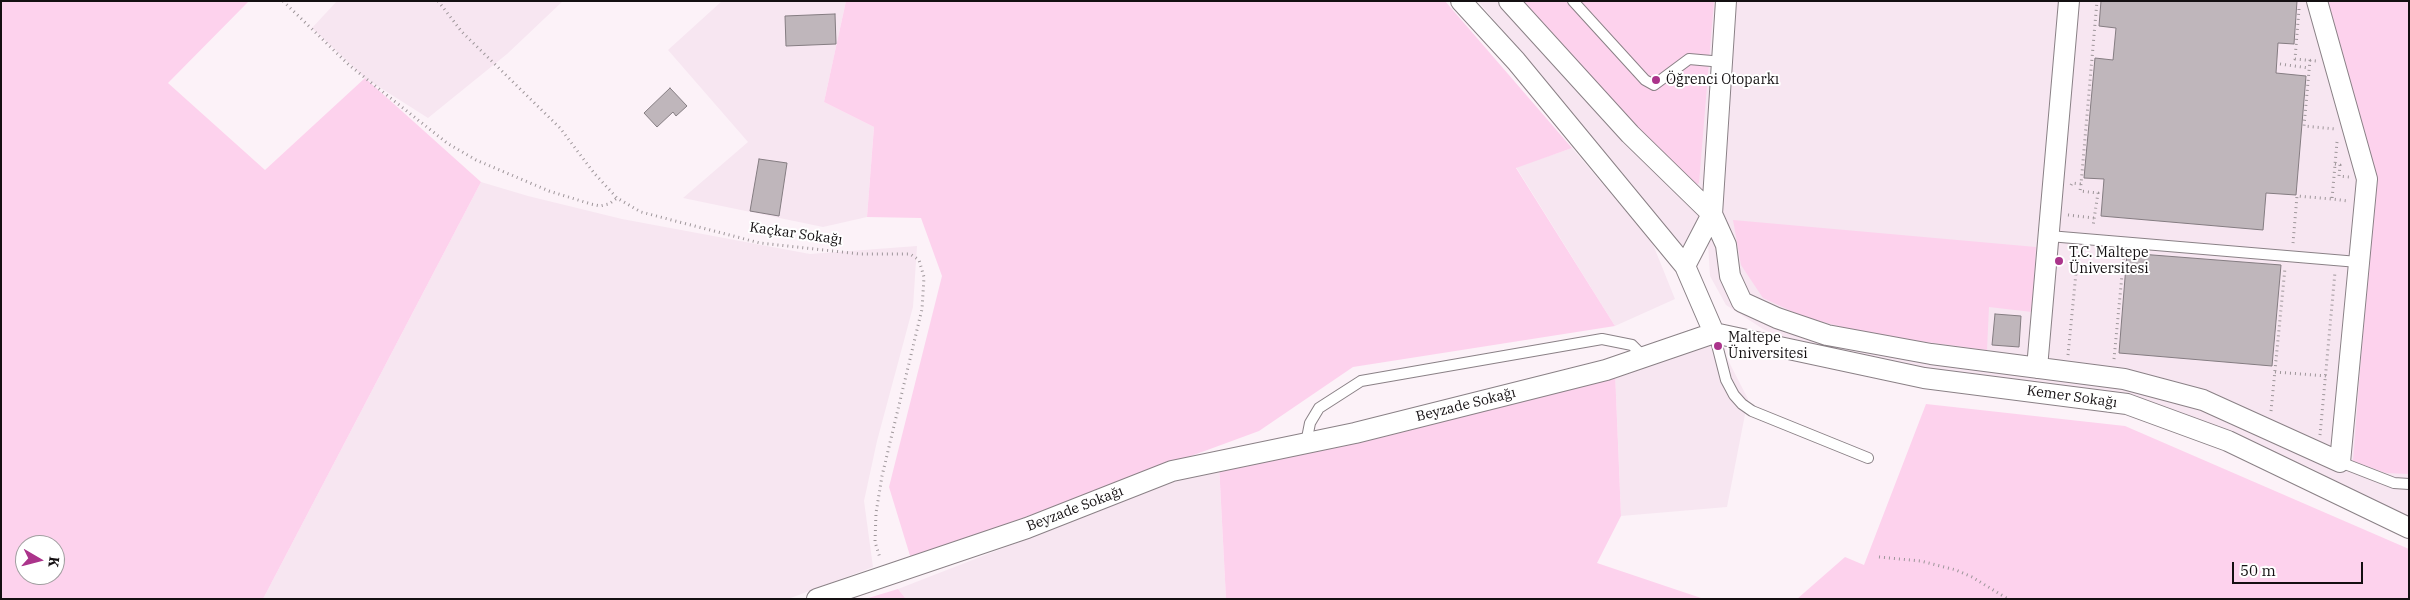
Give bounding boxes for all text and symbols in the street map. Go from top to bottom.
place label: Öğrenci Otoparkı [1666,72,1779,88]
marker: Öğrenci Otoparkı [1650,74,1662,86]
street label: Kaçkar Sokağı [748,219,844,249]
place label: T.C. Maltepe Üniversitesi [2069,245,2149,278]
marker: T.C. Maltepe Üniversitesi [2053,255,2065,267]
place label: Maltepe Üniversitesi [1728,330,1808,362]
marker: Maltepe Üniversitesi [1712,340,1724,352]
street label: Kemer Sokağı [2026,382,2118,412]
street label: Beyzade Sokağı [1414,384,1518,426]
street label: Beyzade Sokağı [1024,483,1126,535]
north arrow [15,535,65,585]
scale bar [2235,552,2366,584]
text: K [44,555,64,569]
text: 50 m [2240,561,2276,580]

